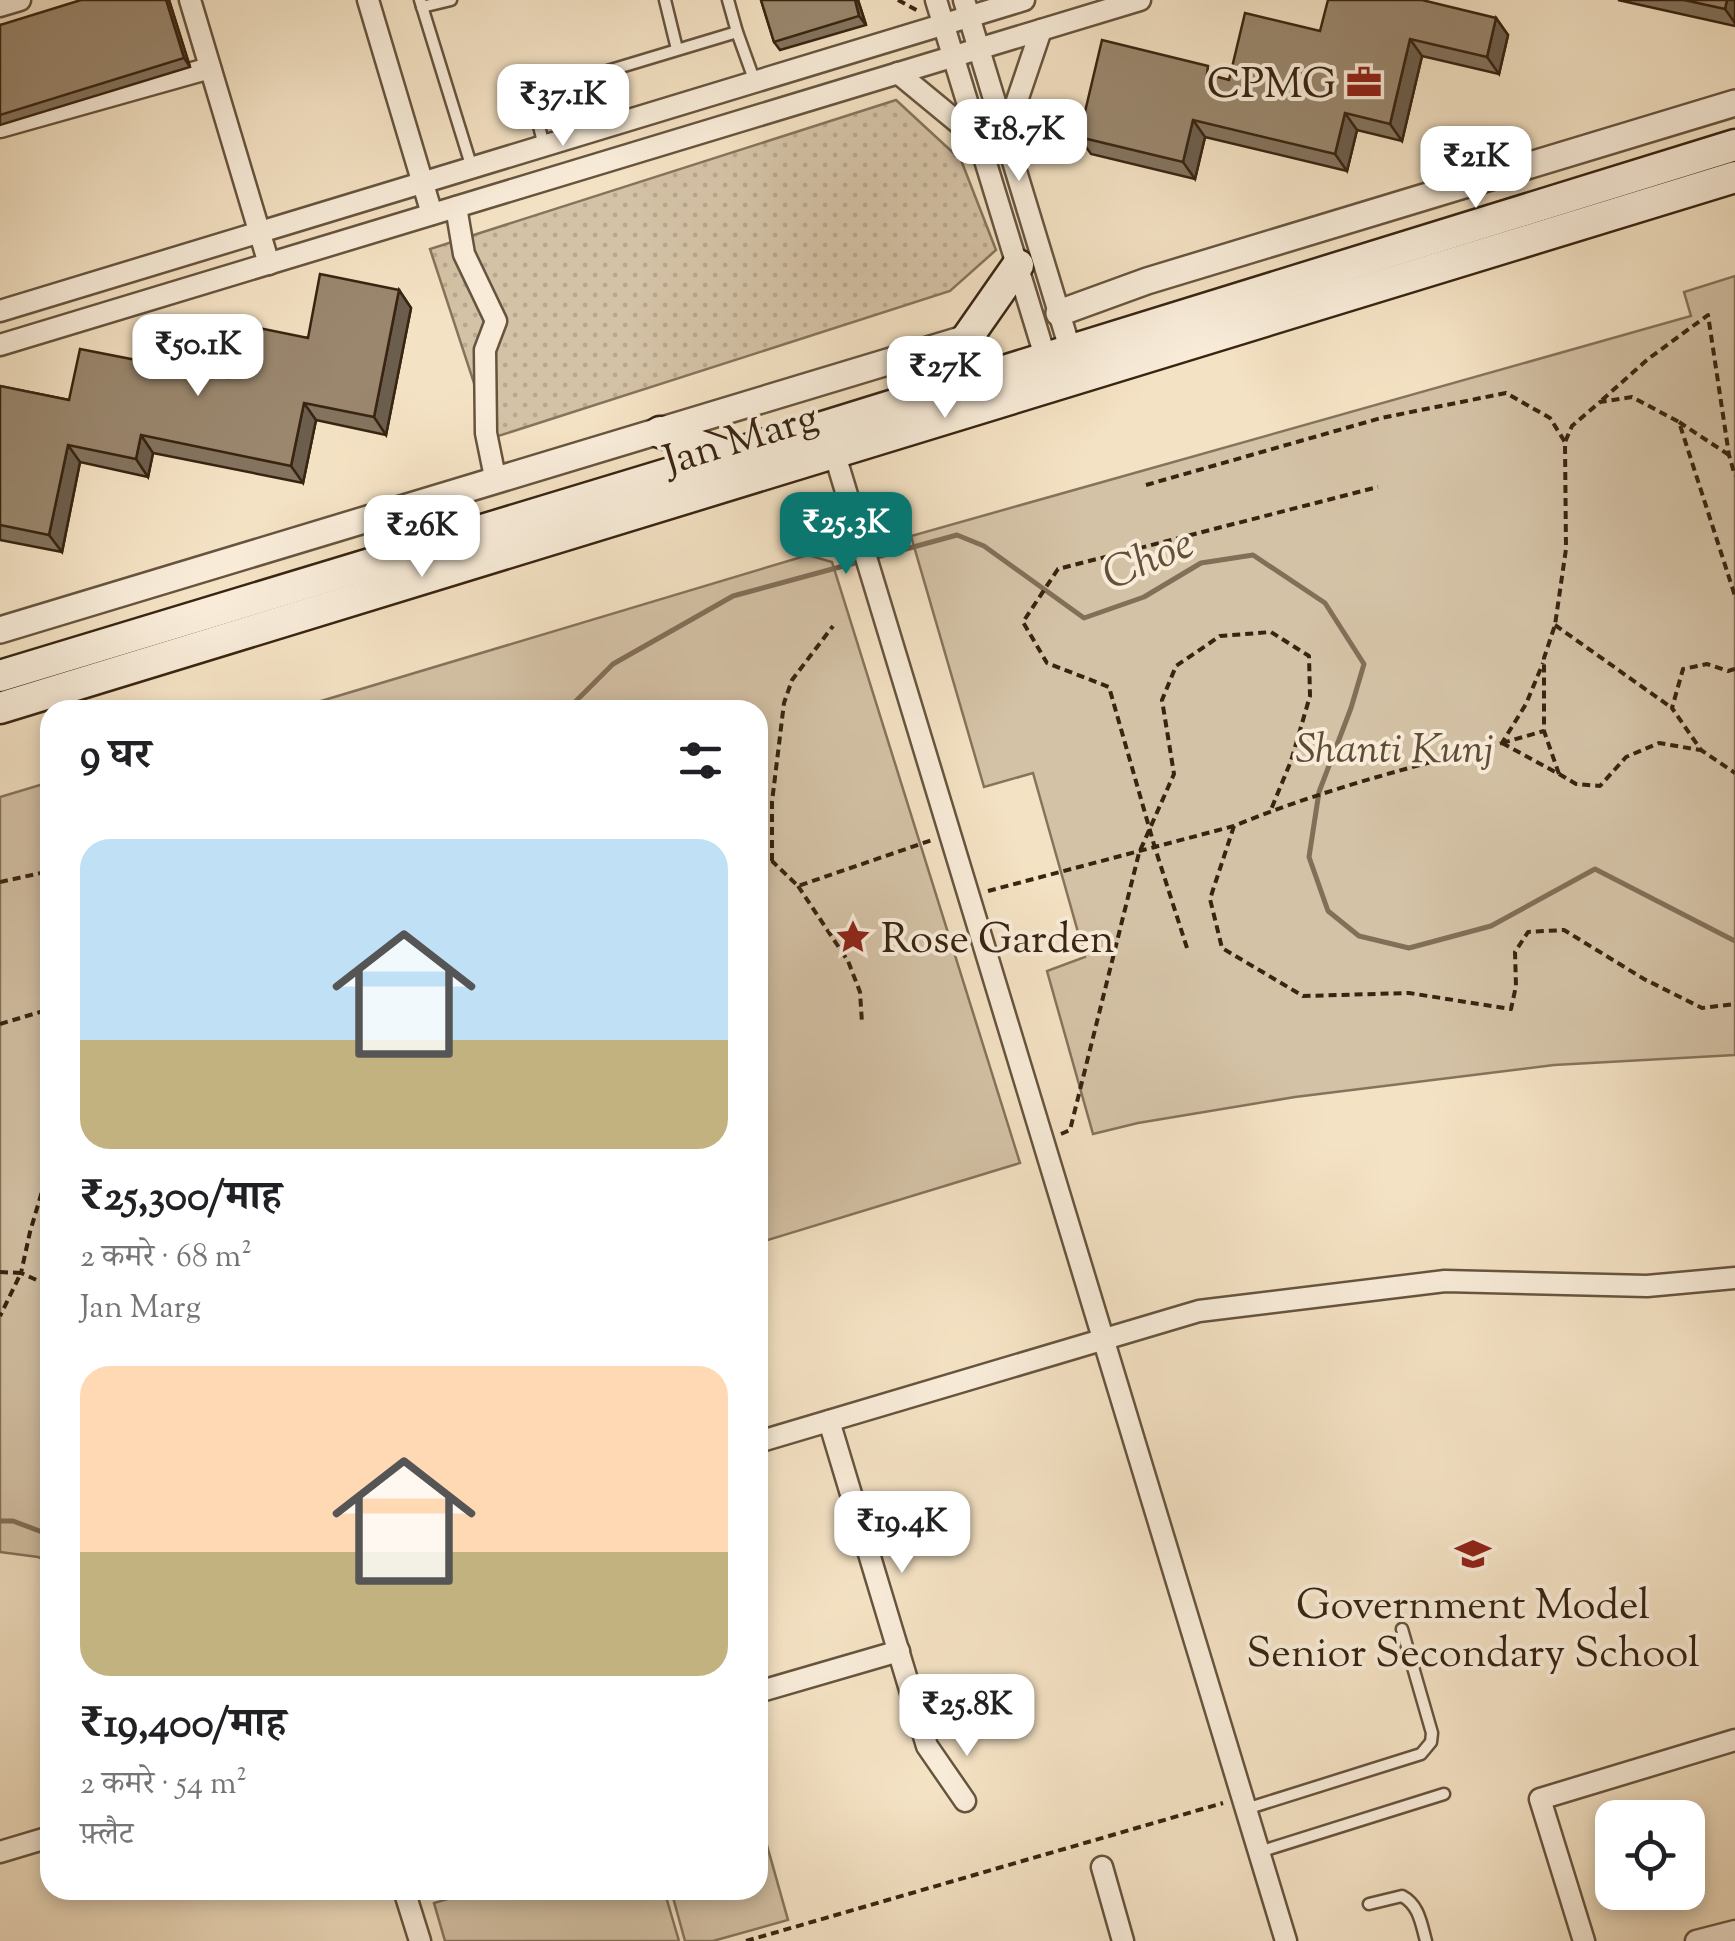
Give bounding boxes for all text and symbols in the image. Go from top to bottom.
place label: CPMG [1207,57,1336,117]
office icon: CPMG [1345,63,1383,101]
pin: ₹37.1K [482,64,644,149]
text: ₹37.1K [519,73,607,119]
pin: ₹18.7K [938,99,1100,184]
text: ₹18.7K [973,108,1065,154]
pin: ₹21K [1417,126,1535,211]
text: ₹21K [1442,135,1510,181]
pin: ₹50.1K [117,314,279,399]
text: ₹50.1K [154,323,242,369]
pin: ₹27K [886,336,1004,421]
text: ₹27K [909,345,981,391]
street label: Jan Marg [655,390,826,494]
pin: ₹25.3K [765,492,927,577]
pin: ₹26K [363,495,481,580]
text: ₹25.3K [802,501,890,547]
text: ₹26K [386,504,458,550]
water label: Choe [1093,514,1205,610]
park label: Shanti Kunj [1296,722,1494,782]
text: 9 घर [80,727,151,787]
icon: filters [673,733,728,788]
icon: home [314,904,494,1084]
place label: Rose Garden [881,912,1115,972]
place icon: Rose Garden [834,918,872,956]
text: ₹25,300/माह [80,1169,281,1229]
text: 2 कमरे · 68 m² [80,1235,252,1281]
text: Jan Marg [80,1286,201,1332]
icon: home [314,1431,494,1611]
pin: ₹19.4K [821,1491,983,1576]
text: ₹19.4K [856,1500,948,1546]
school or university icon: Government Model Senior Secondary School [1454,1535,1492,1573]
place label: Government Model Senior Secondary School [1246,1578,1700,1686]
pin: ₹25.8K [886,1674,1048,1759]
text: ₹25.8K [921,1683,1013,1729]
text: ₹19,400/माह [80,1696,286,1756]
text: 2 कमरे · 54 m² [80,1762,247,1808]
map controls [1595,1800,1705,1910]
button: locate [1595,1800,1705,1910]
text: फ़्लैट [80,1813,133,1859]

